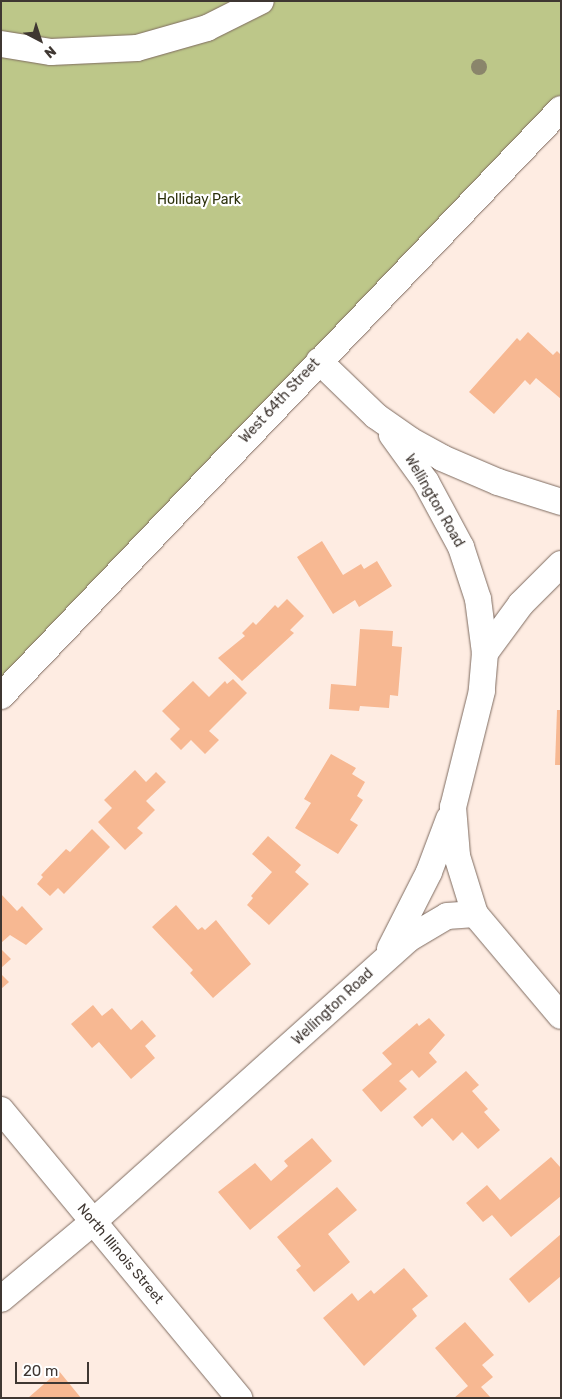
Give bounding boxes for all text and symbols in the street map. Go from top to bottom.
north arrow [15,15,65,65]
text: N [41,42,59,62]
park label: Holliday Park [157,192,241,208]
street label: West 64th Street [236,355,324,447]
street label: Wellington Road [401,452,467,550]
street label: Wellington Road [289,965,377,1049]
street label: North Illinois Street [73,1201,167,1307]
scale bar [18,1352,91,1384]
text: 20 m [23,1362,58,1380]

